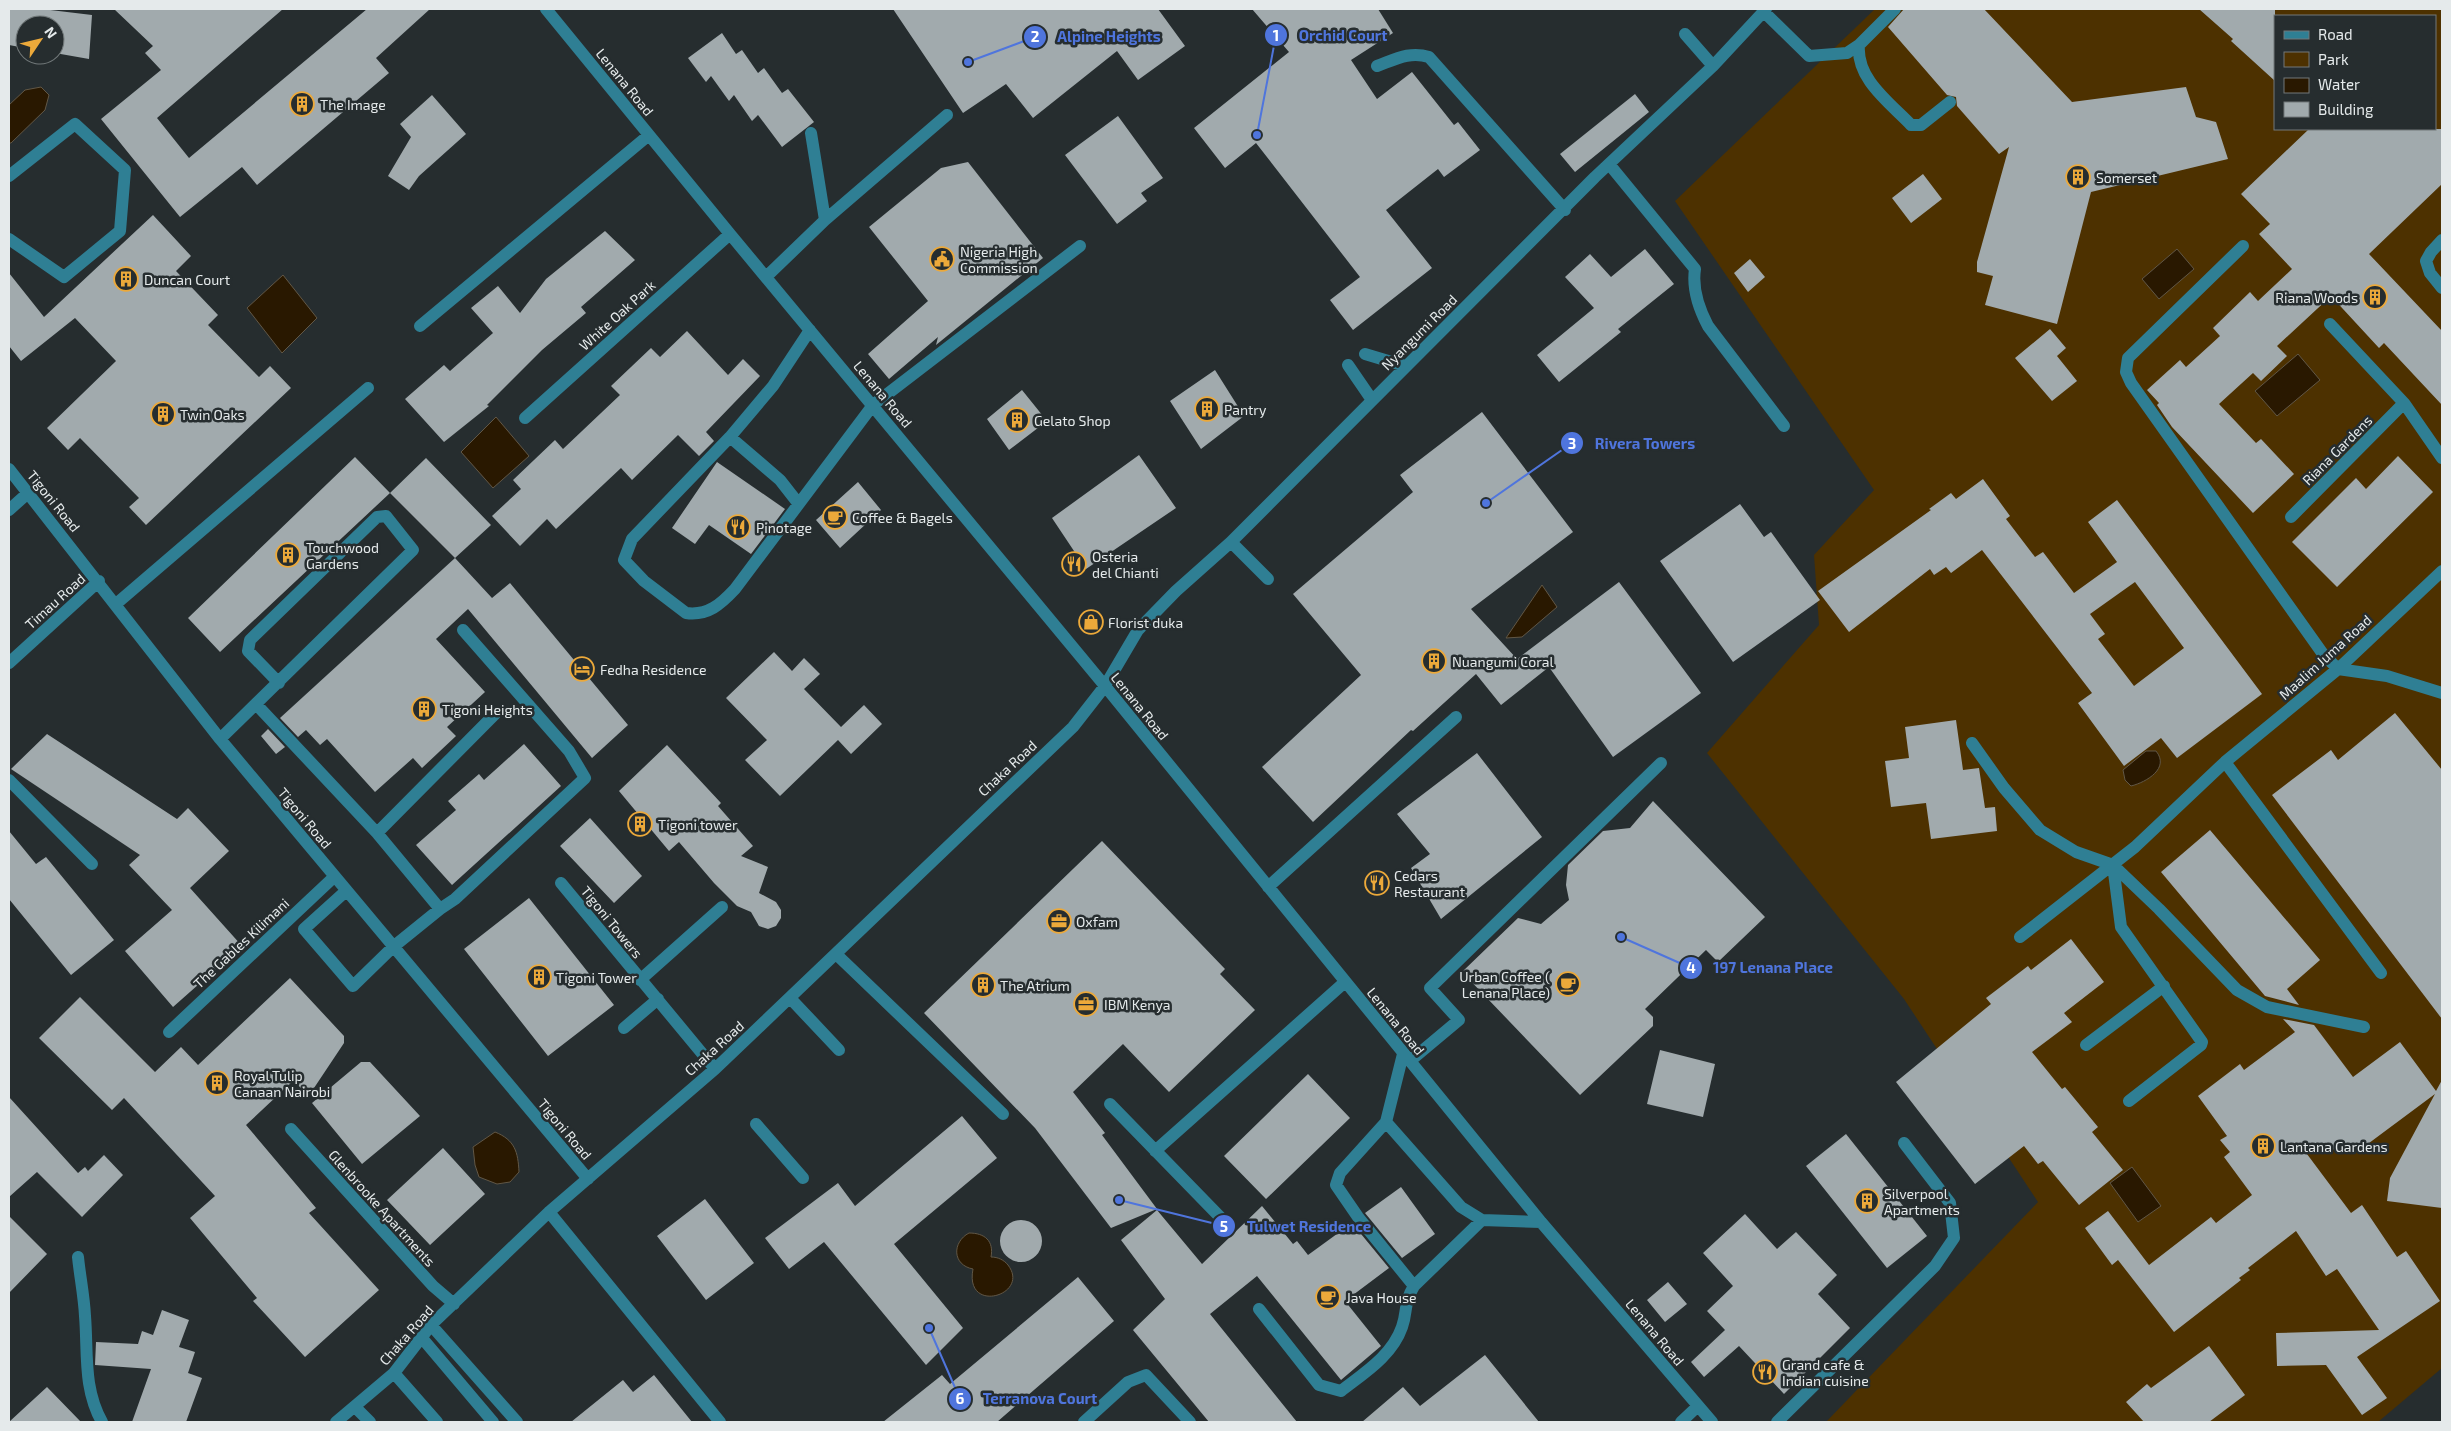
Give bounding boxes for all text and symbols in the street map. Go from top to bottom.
north arrow [15,15,65,65]
legend [2274,15,2436,130]
callout: Orchid Court [1263,20,1397,50]
callout: Alpine Heights [1022,22,1171,52]
text: N [41,23,61,41]
text: Road [2318,25,2353,43]
text: 1 [1273,26,1279,44]
text: Orchid Court [1299,26,1387,44]
text: 2 [1031,27,1040,45]
text: Alpine Heights [1057,27,1161,45]
street label: Lenana Road [593,45,657,119]
text: Park [2318,50,2349,68]
text: Water [2318,75,2360,93]
building icon: The Image [289,91,315,117]
place label: The Image [320,96,386,113]
text: Building [2318,100,2374,118]
building icon: Somerset [2065,164,2091,190]
place label: Somerset [2096,169,2157,186]
place label: Nigeria High Commission [960,243,1038,276]
public building icon: Nigeria High Commission [929,246,955,272]
building icon: Duncan Court [113,266,139,292]
place label: Duncan Court [144,271,230,288]
street label: White Oak Park [575,276,659,354]
building icon: Riana Woods [2362,284,2388,310]
place label: Riana Woods [2275,289,2358,306]
street label: Nyangumi Road [1378,291,1460,373]
street label: Lenana Road [850,357,916,431]
building icon: Pantry [1194,396,1220,422]
building icon: Twin Oaks [150,401,176,427]
place label: Pantry [1224,401,1267,418]
place label: Twin Oaks [180,406,245,423]
building icon: Gelato Shop [1004,407,1030,433]
place label: Gelato Shop [1034,412,1111,429]
street label: Riana Gardens [2299,412,2375,488]
callout: Rivera Towers [1559,428,1705,458]
text: 3 [1568,434,1576,452]
text: Rivera Towers [1595,434,1695,452]
street label: Tigoni Road [24,467,84,535]
cafe icon: Coffee & Bagels [822,504,848,530]
place label: Coffee & Bagels [852,509,953,526]
restaurant icon: Pinotage [725,514,751,540]
place label: Pinotage [756,519,812,536]
place label: Touchwood Gardens [306,539,379,572]
building icon: Touchwood Gardens [275,542,301,568]
place label: Osteria del Chianti [1092,548,1159,581]
restaurant icon: Osteria del Chianti [1061,551,1087,577]
street label: Timau Road [21,570,89,632]
shop icon: Florist duka [1078,609,1104,635]
street label: Maalim Juma Road [2275,611,2375,703]
place label: Florist duka [1108,614,1183,631]
building icon: Nuangumi Coral [1421,648,1447,674]
place label: Nuangumi Coral [1452,653,1555,670]
hotel icon: Fedha Residence [569,656,595,682]
place label: Fedha Residence [600,661,706,678]
street label: Lenana Road [1108,669,1172,743]
building icon: Tigoni Heights [411,696,437,722]
place label: Tigoni Heights [442,701,533,718]
street label: Chaka Road [974,737,1040,799]
street label: Tigoni Road [275,784,335,852]
building icon: Tigoni tower [627,811,653,837]
place label: Tigoni tower [658,816,738,833]
place label: Cedars Restaurant [1394,867,1465,900]
restaurant icon: Cedars Restaurant [1364,870,1390,896]
street label: Tigoni Towers [578,882,646,962]
street label: The Gables Kilimani [190,894,292,992]
office icon: Oxfam [1046,908,1072,934]
place label: Oxfam [1076,913,1118,930]
callout: 197 Lenana Place [1678,953,1843,983]
text: 4 [1686,958,1696,976]
text: 197 Lenana Place [1713,958,1833,976]
building icon: Tigoni Tower [526,964,552,990]
place label: Urban Coffee ( Lenana Place) [1459,968,1550,1001]
place label: Tigoni Tower [556,969,637,986]
cafe icon: Urban Coffee ( Lenana Place) [1555,971,1581,997]
building icon: The Atrium [970,972,996,998]
place label: The Atrium [1000,977,1070,994]
street label: Lenana Road [1364,984,1428,1058]
office icon: IBM Kenya [1073,991,1099,1017]
place label: IBM Kenya [1104,996,1171,1013]
street label: Chaka Road [681,1017,747,1079]
place label: Royal Tulip Canaan Nairobi [234,1067,330,1100]
building icon: Royal Tulip Canaan Nairobi [204,1070,230,1096]
street label: Tigoni Road [535,1095,595,1163]
building icon: Lantana Gardens [2250,1133,2276,1159]
place label: Lantana Gardens [2280,1138,2388,1155]
street label: Glenbrooke Apartments [325,1146,439,1270]
place label: Silverpool Apartments [1884,1185,1960,1218]
building icon: Silverpool Apartments [1854,1188,1880,1214]
callout: Tulwet Residence [1212,1211,1381,1241]
text: 5 [1220,1217,1228,1235]
text: Tulwet Residence [1247,1217,1371,1235]
cafe icon: Java House [1315,1284,1341,1310]
place label: Java House [1346,1289,1417,1306]
street label: Lenana Road [1622,1295,1688,1369]
street label: Chaka Road [375,1302,437,1368]
place label: Grand cafe & Indian cuisine [1782,1356,1869,1389]
restaurant icon: Grand cafe & Indian cuisine [1752,1359,1778,1385]
callout: Terranova Court [947,1384,1107,1414]
text: 6 [956,1389,965,1407]
text: Terranova Court [983,1389,1097,1407]

